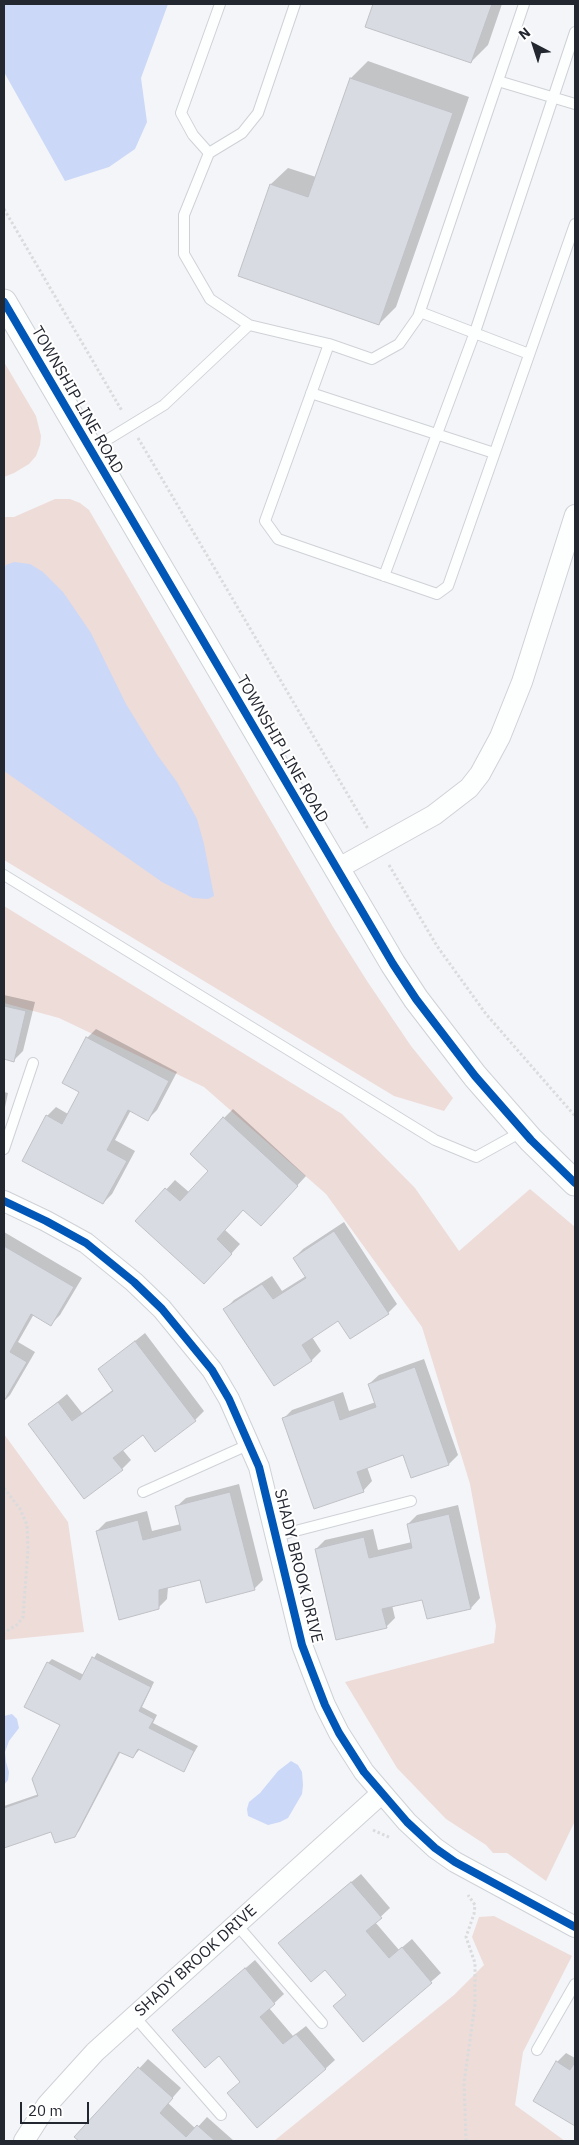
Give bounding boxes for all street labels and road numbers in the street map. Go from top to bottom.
street label: TOWNSHIP LINE ROAD [27,323,127,477]
street label: TOWNSHIP LINE ROAD [232,672,332,826]
street label: SHADY BROOK DRIVE [270,1487,326,1645]
street label: SHADY BROOK DRIVE [131,1901,261,2021]

